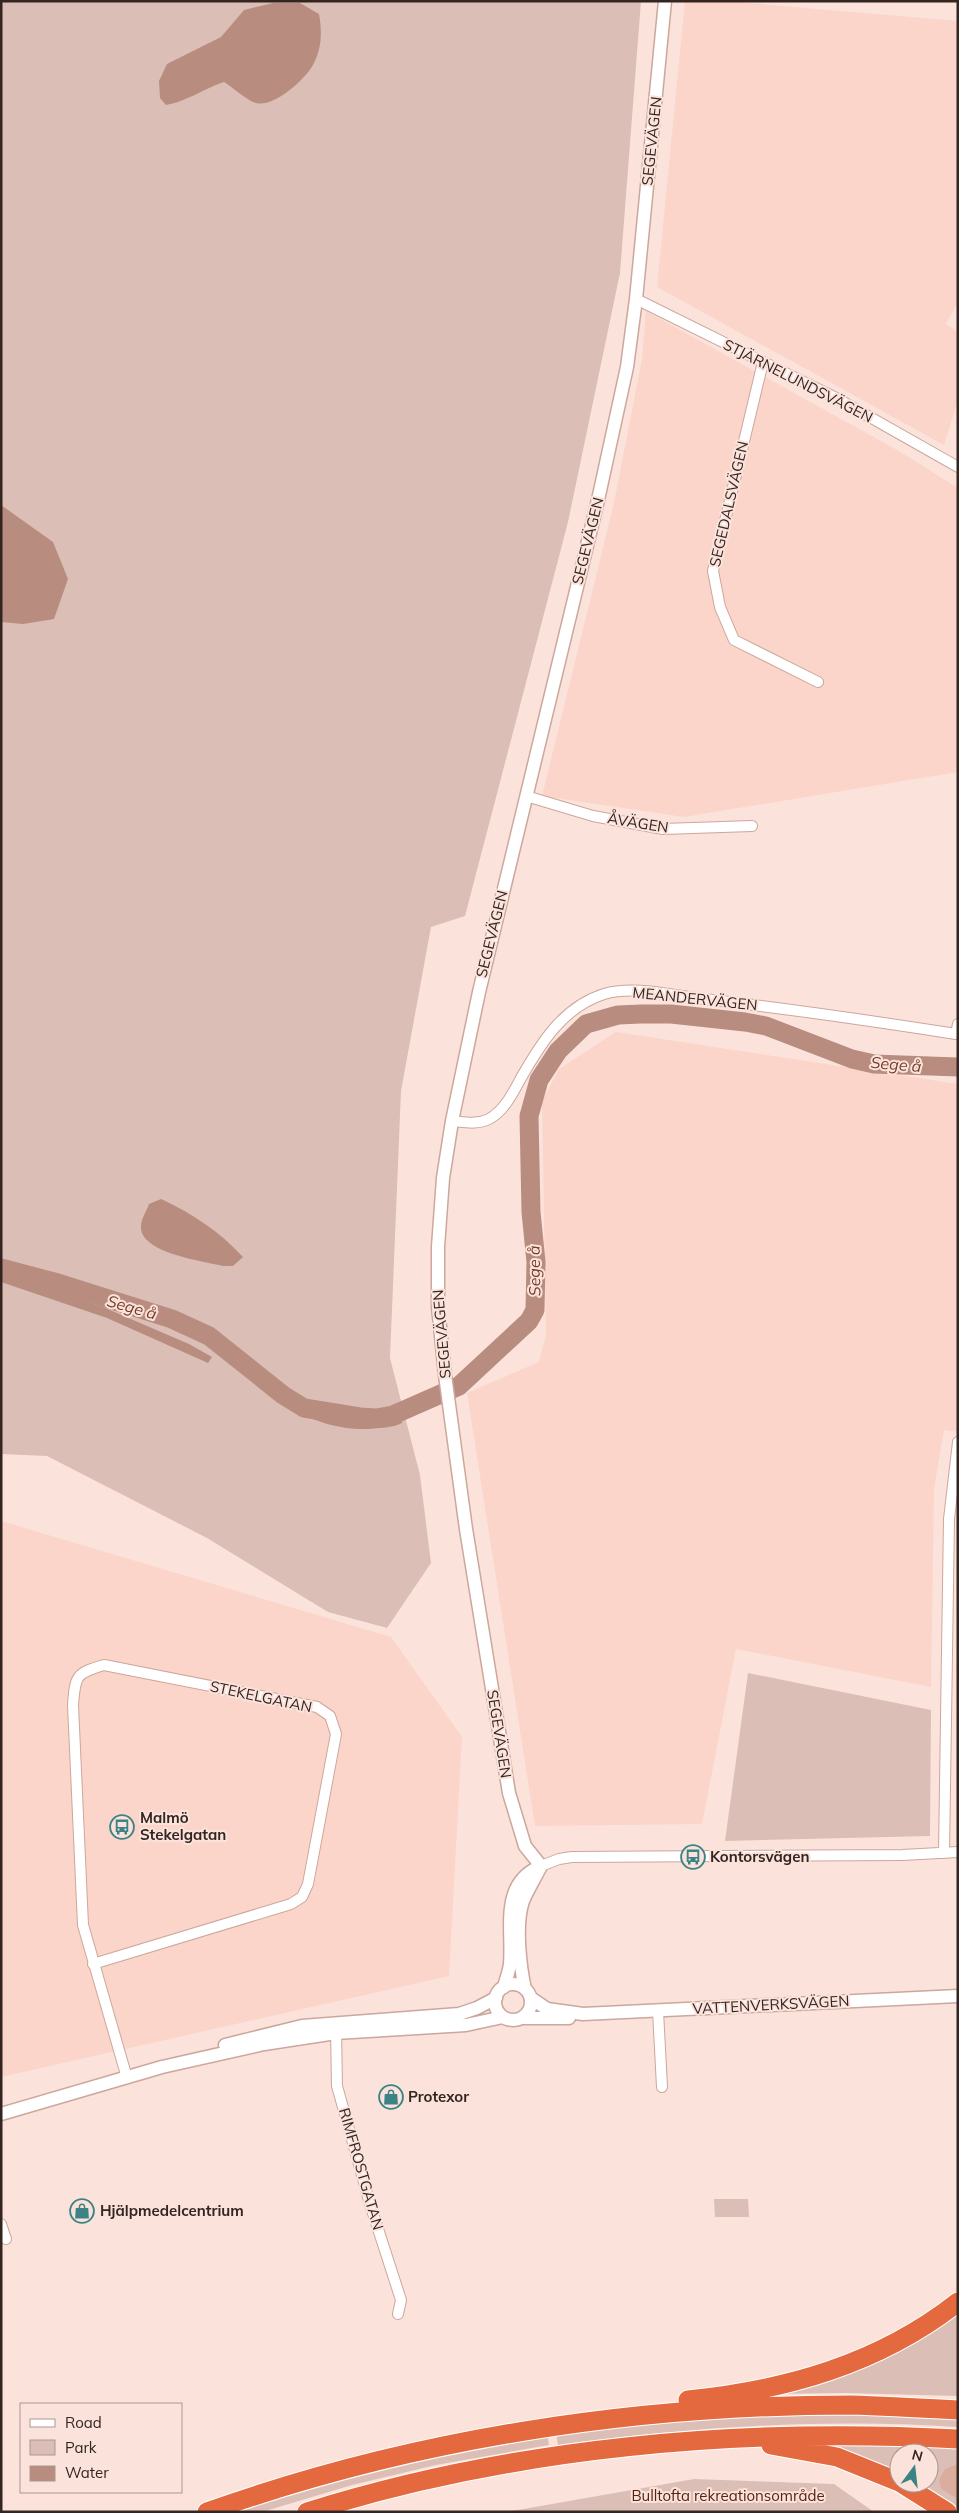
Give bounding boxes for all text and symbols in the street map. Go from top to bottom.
street label: SEGEVÄGEN [637,96,666,186]
street label: STJÄRNELUNDSVÄGEN [720,335,876,427]
street label: SEGEDALSVÄGEN [705,439,752,569]
street label: SEGEVÄGEN [567,495,608,586]
street label: ÅVÄGEN [606,807,670,837]
street label: SEGEVÄGEN [471,888,512,979]
street label: MEANDERVÄGEN [632,982,758,1015]
water label: Sege å [870,1052,923,1076]
water label: Sege å [524,1245,544,1297]
street label: SEGEVÄGEN [428,1289,455,1379]
water label: Sege å [105,1290,160,1324]
street label: STEKELGATAN [208,1676,314,1717]
street label: SEGEVÄGEN [483,1688,516,1780]
place label: Malmö Stekelgatan [140,1808,226,1844]
bus stop icon: Malmö Stekelgatan [109,1814,135,1840]
bus stop icon: Kontorsvägen [680,1844,706,1870]
place label: Kontorsvägen [710,1847,809,1866]
street label: VATTENVERKSVÄGEN [692,1991,850,2018]
shop icon: Protexor [378,2084,404,2110]
place label: Protexor [408,2087,469,2106]
street label: RIMFROSTGATAN [335,2106,388,2232]
shop icon: Hjälpmedelcentrium [69,2198,95,2224]
place label: Hjälpmedelcentrium [100,2201,244,2220]
legend [20,2403,182,2493]
text: Road [65,2413,102,2432]
text: Park [65,2438,97,2457]
north arrow [889,2443,939,2493]
text: N [910,2445,925,2466]
text: Water [65,2463,109,2482]
park label: Bulltofta rekreationsområde [631,2486,825,2505]

